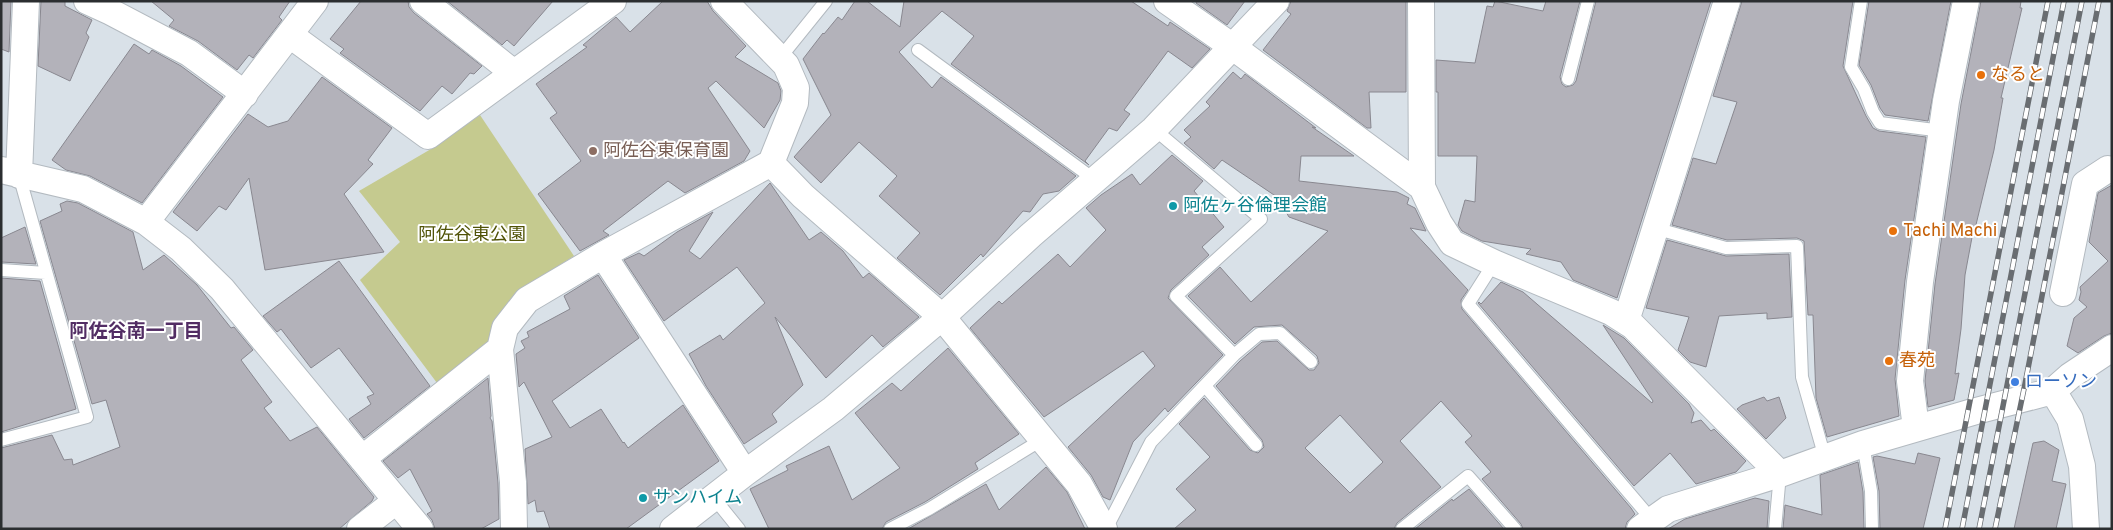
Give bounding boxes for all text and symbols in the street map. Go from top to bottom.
place label: なると [1991,64,2045,87]
marker: なると [1975,69,1987,81]
place label: 阿佐谷東保育園 [603,140,729,163]
marker: 阿佐谷東保育園 [587,145,599,157]
place label: 阿佐ヶ谷倫理会館 [1183,195,1327,218]
marker: 阿佐ヶ谷倫理会館 [1167,200,1179,212]
place label: Tachi Machi [1903,220,1997,243]
park label: 阿佐谷東公園 [418,224,526,247]
marker: Tachi Machi [1887,225,1899,237]
district label: 阿佐谷南一丁目 [69,320,203,344]
place label: 春苑 [1899,350,1935,373]
marker: 春苑 [1883,355,1895,367]
place label: ローソン [2025,371,2097,394]
marker: ローソン [2009,376,2021,388]
place label: サンハイム [653,487,742,510]
marker: サンハイム [637,492,649,504]

